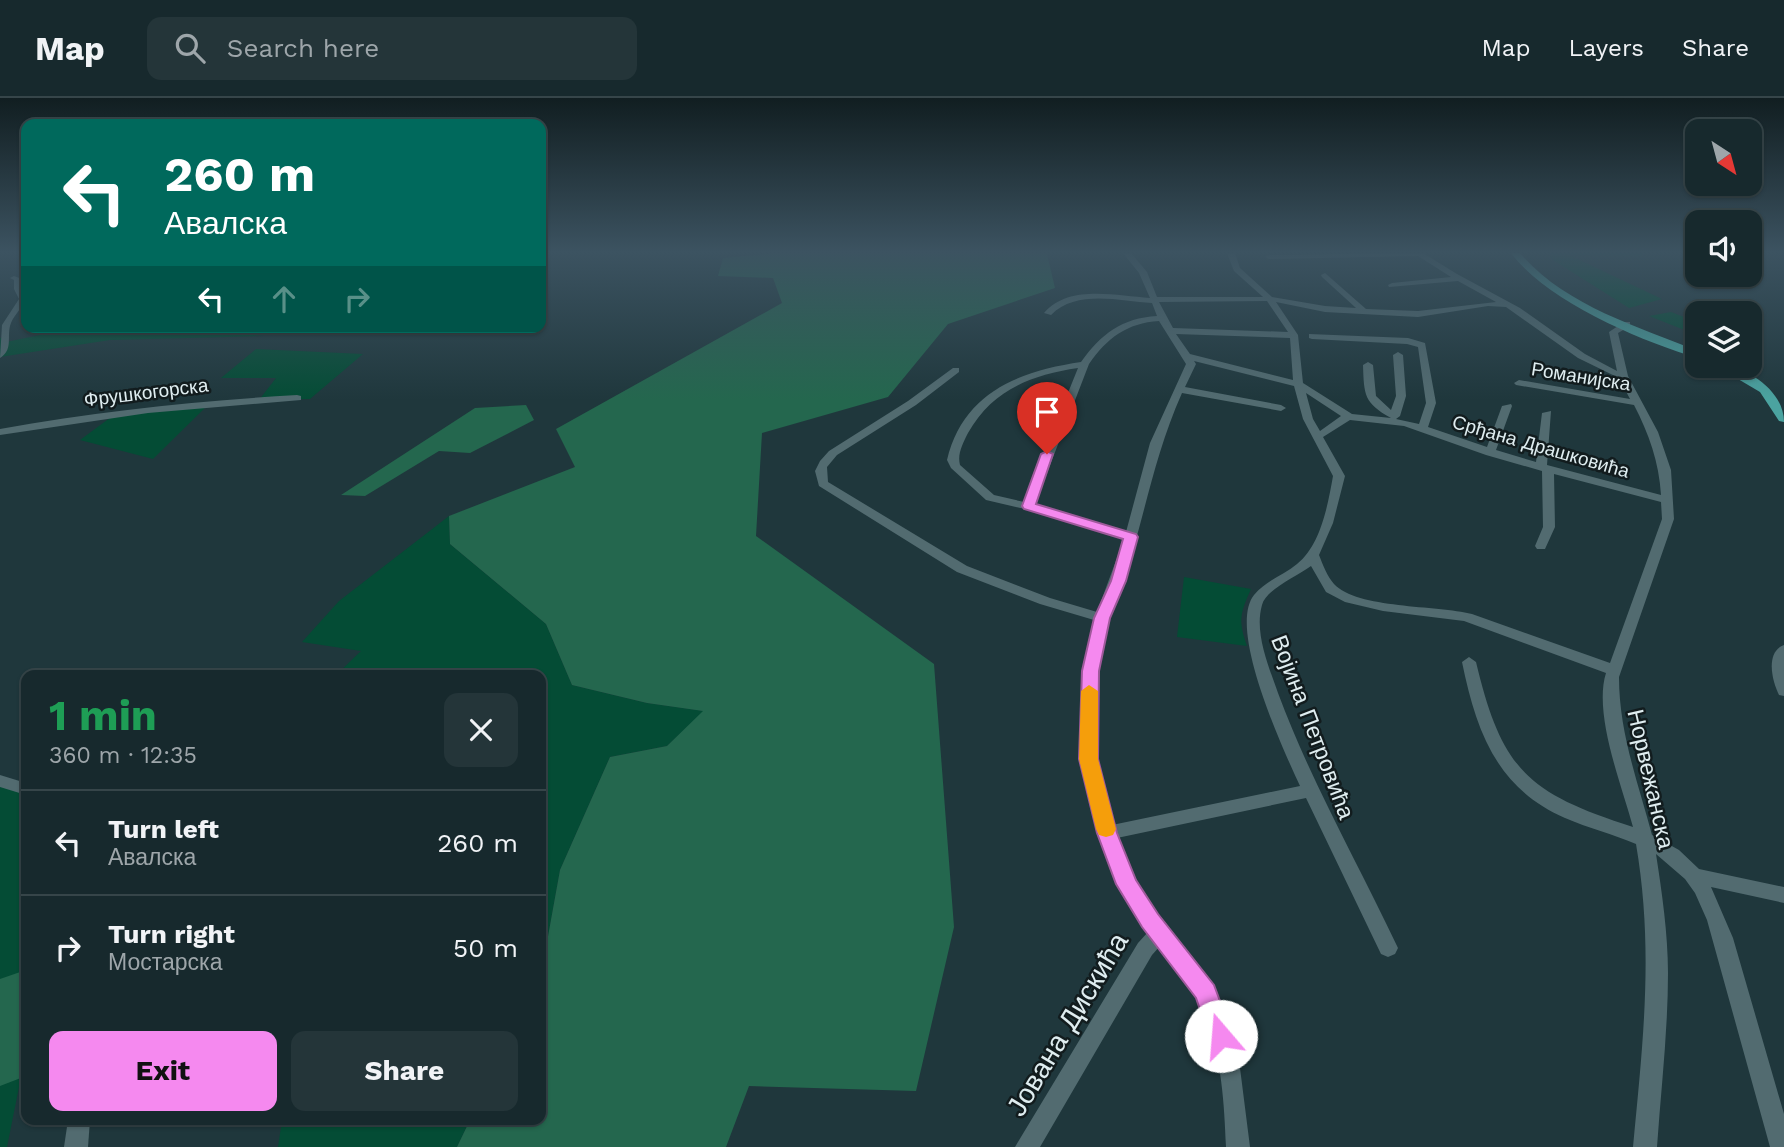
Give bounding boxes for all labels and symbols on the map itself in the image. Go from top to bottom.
north arrow [1685,119,1762,196]
street label: Романијска [1530,357,1633,396]
street label: Фрушкогорска [83,373,210,412]
pin [1017,382,1077,454]
street label: Срђана Драшковића [1450,410,1632,483]
street label: Војина Петровића [1265,631,1360,823]
street label: Норвежанска [1621,707,1680,852]
street label: Јована Дискића [1000,926,1135,1122]
position arrow [1184,999,1258,1073]

